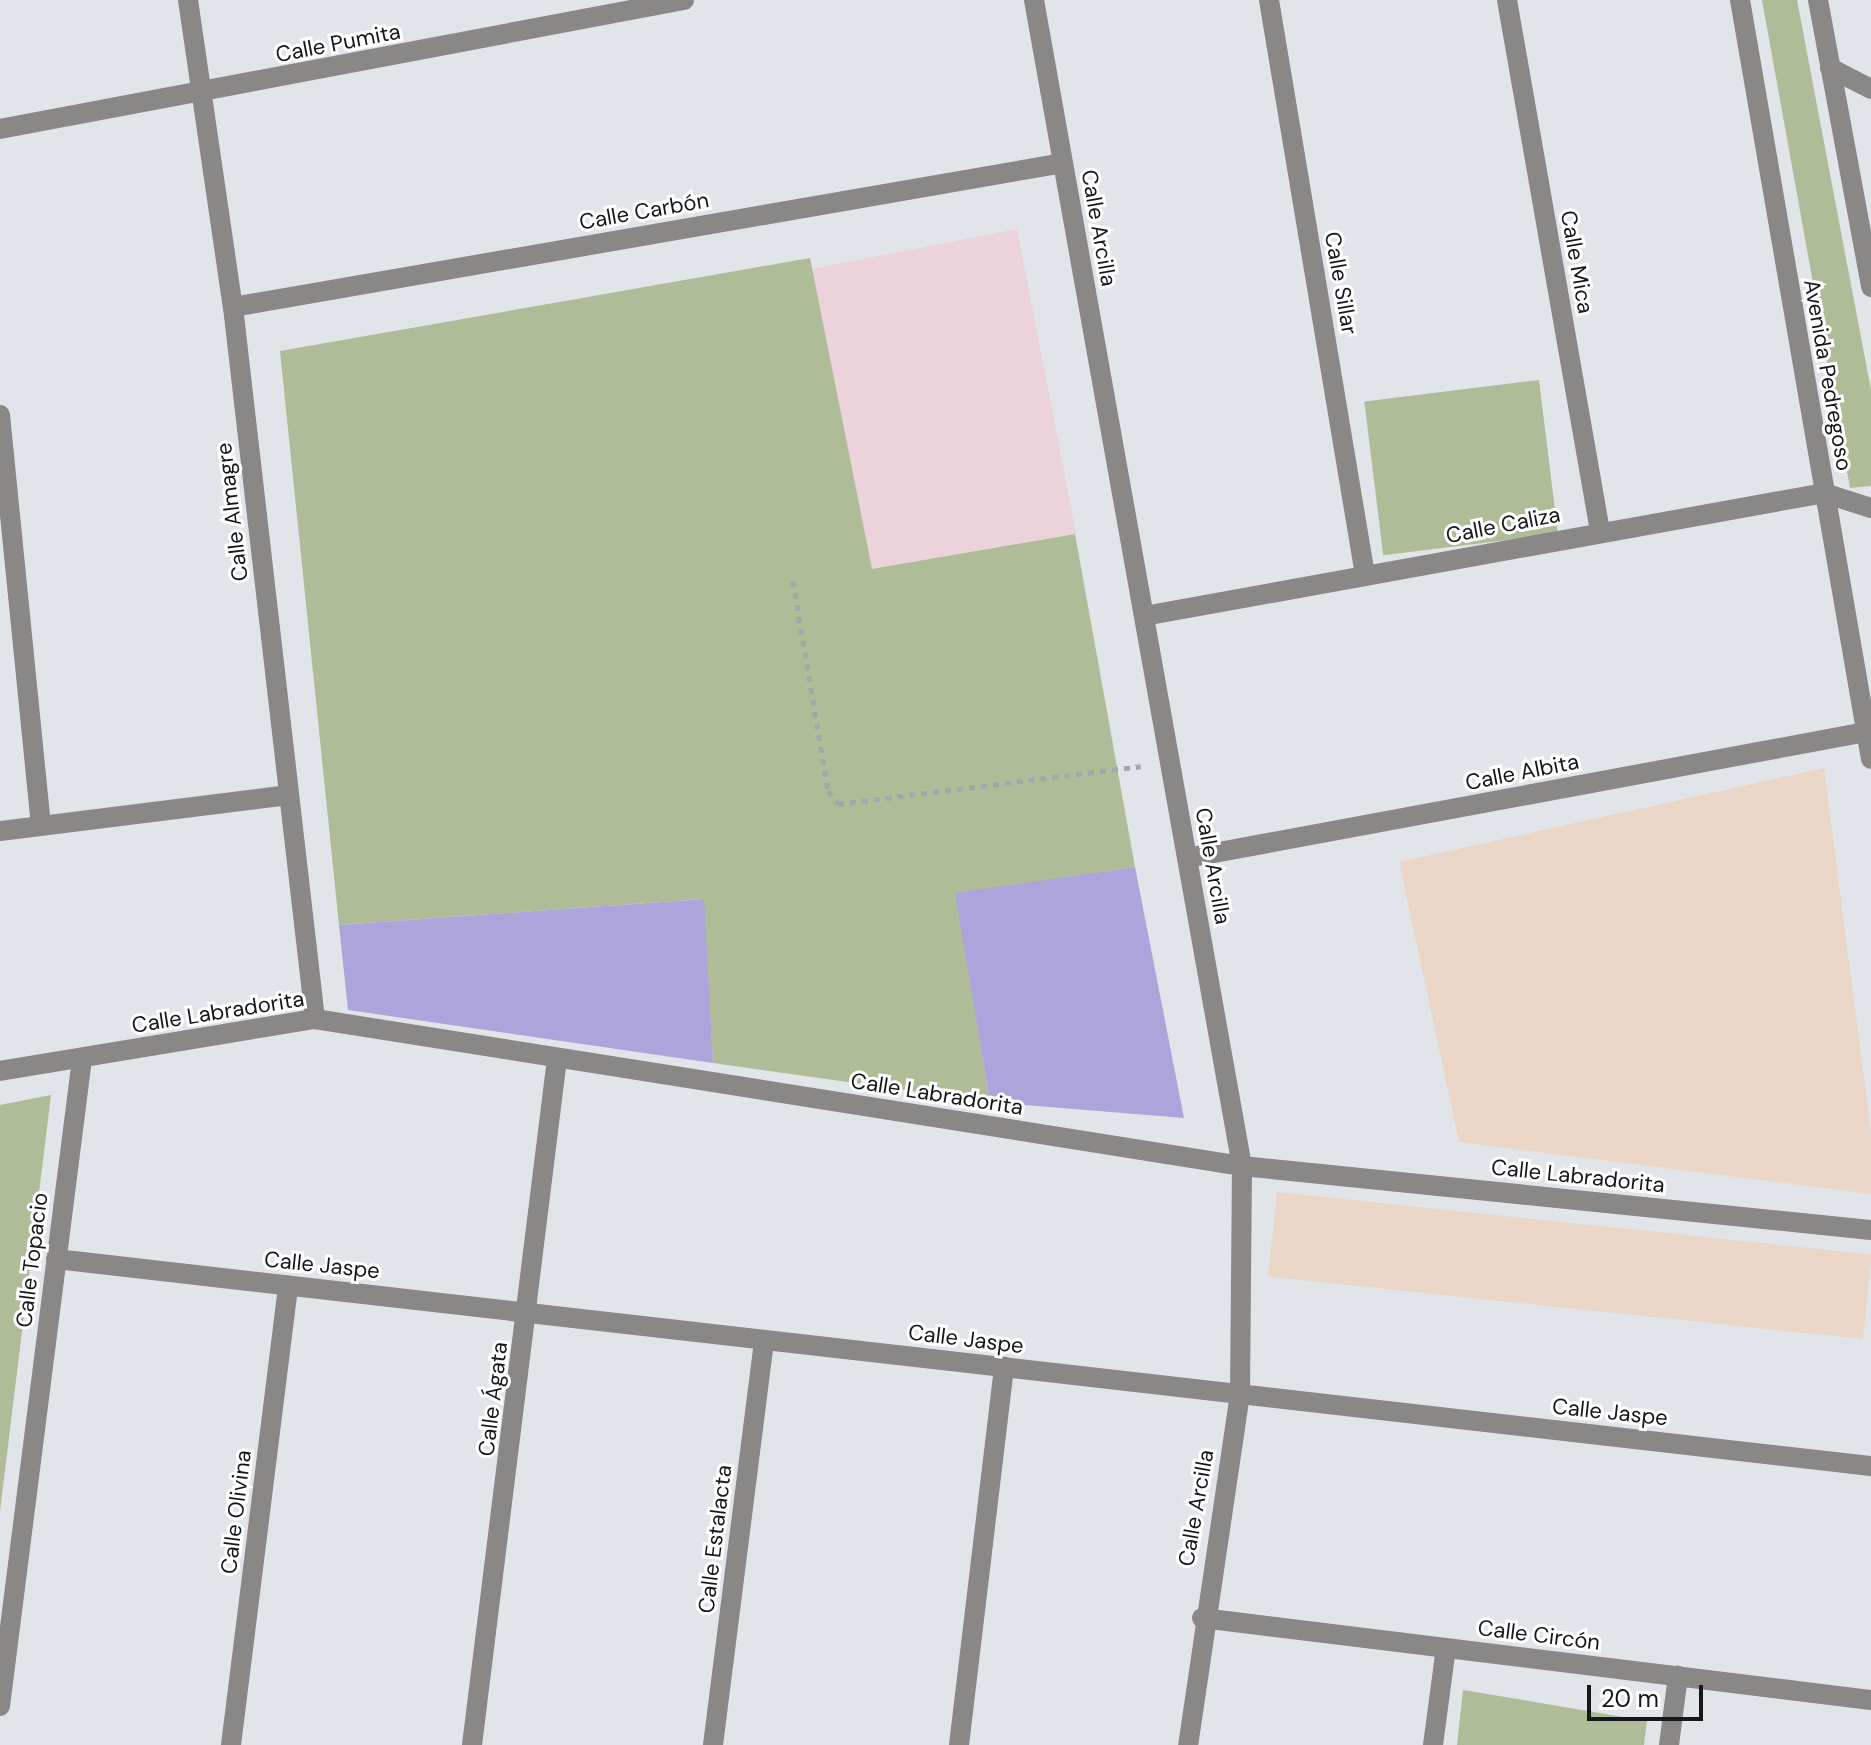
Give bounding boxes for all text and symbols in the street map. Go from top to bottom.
street label: Calle Pumita [273,18,403,68]
street label: Calle Arcilla [1076,168,1122,288]
street label: Calle Carbón [577,187,711,235]
street label: Calle Mica [1555,208,1599,316]
street label: Calle Sillar [1319,230,1363,336]
street label: Avenida Pedregoso [1798,277,1858,473]
street label: Calle Almagre [210,441,254,583]
street label: Calle Caliza [1444,501,1562,549]
street label: Calle Albita [1463,748,1581,796]
street label: Calle Arcilla [1190,806,1236,926]
street label: Calle Labradorita [130,985,306,1039]
street label: Calle Labradorita [849,1067,1025,1121]
street label: Calle Labradorita [1490,1154,1666,1198]
street label: Calle Topacio [11,1191,53,1329]
street label: Calle Jaspe [263,1246,381,1284]
street label: Calle Jaspe [907,1319,1025,1359]
street label: Calle Ágata [473,1340,513,1458]
street label: Calle Jaspe [1551,1393,1669,1431]
street label: Calle Arcilla [1173,1448,1219,1568]
street label: Calle Olivina [215,1449,257,1575]
street label: Calle Estalacta [693,1463,737,1615]
street label: Calle Circón [1476,1614,1602,1656]
scale bar [1591,1669,1707,1719]
text: 20 m [1601,1683,1659,1714]

